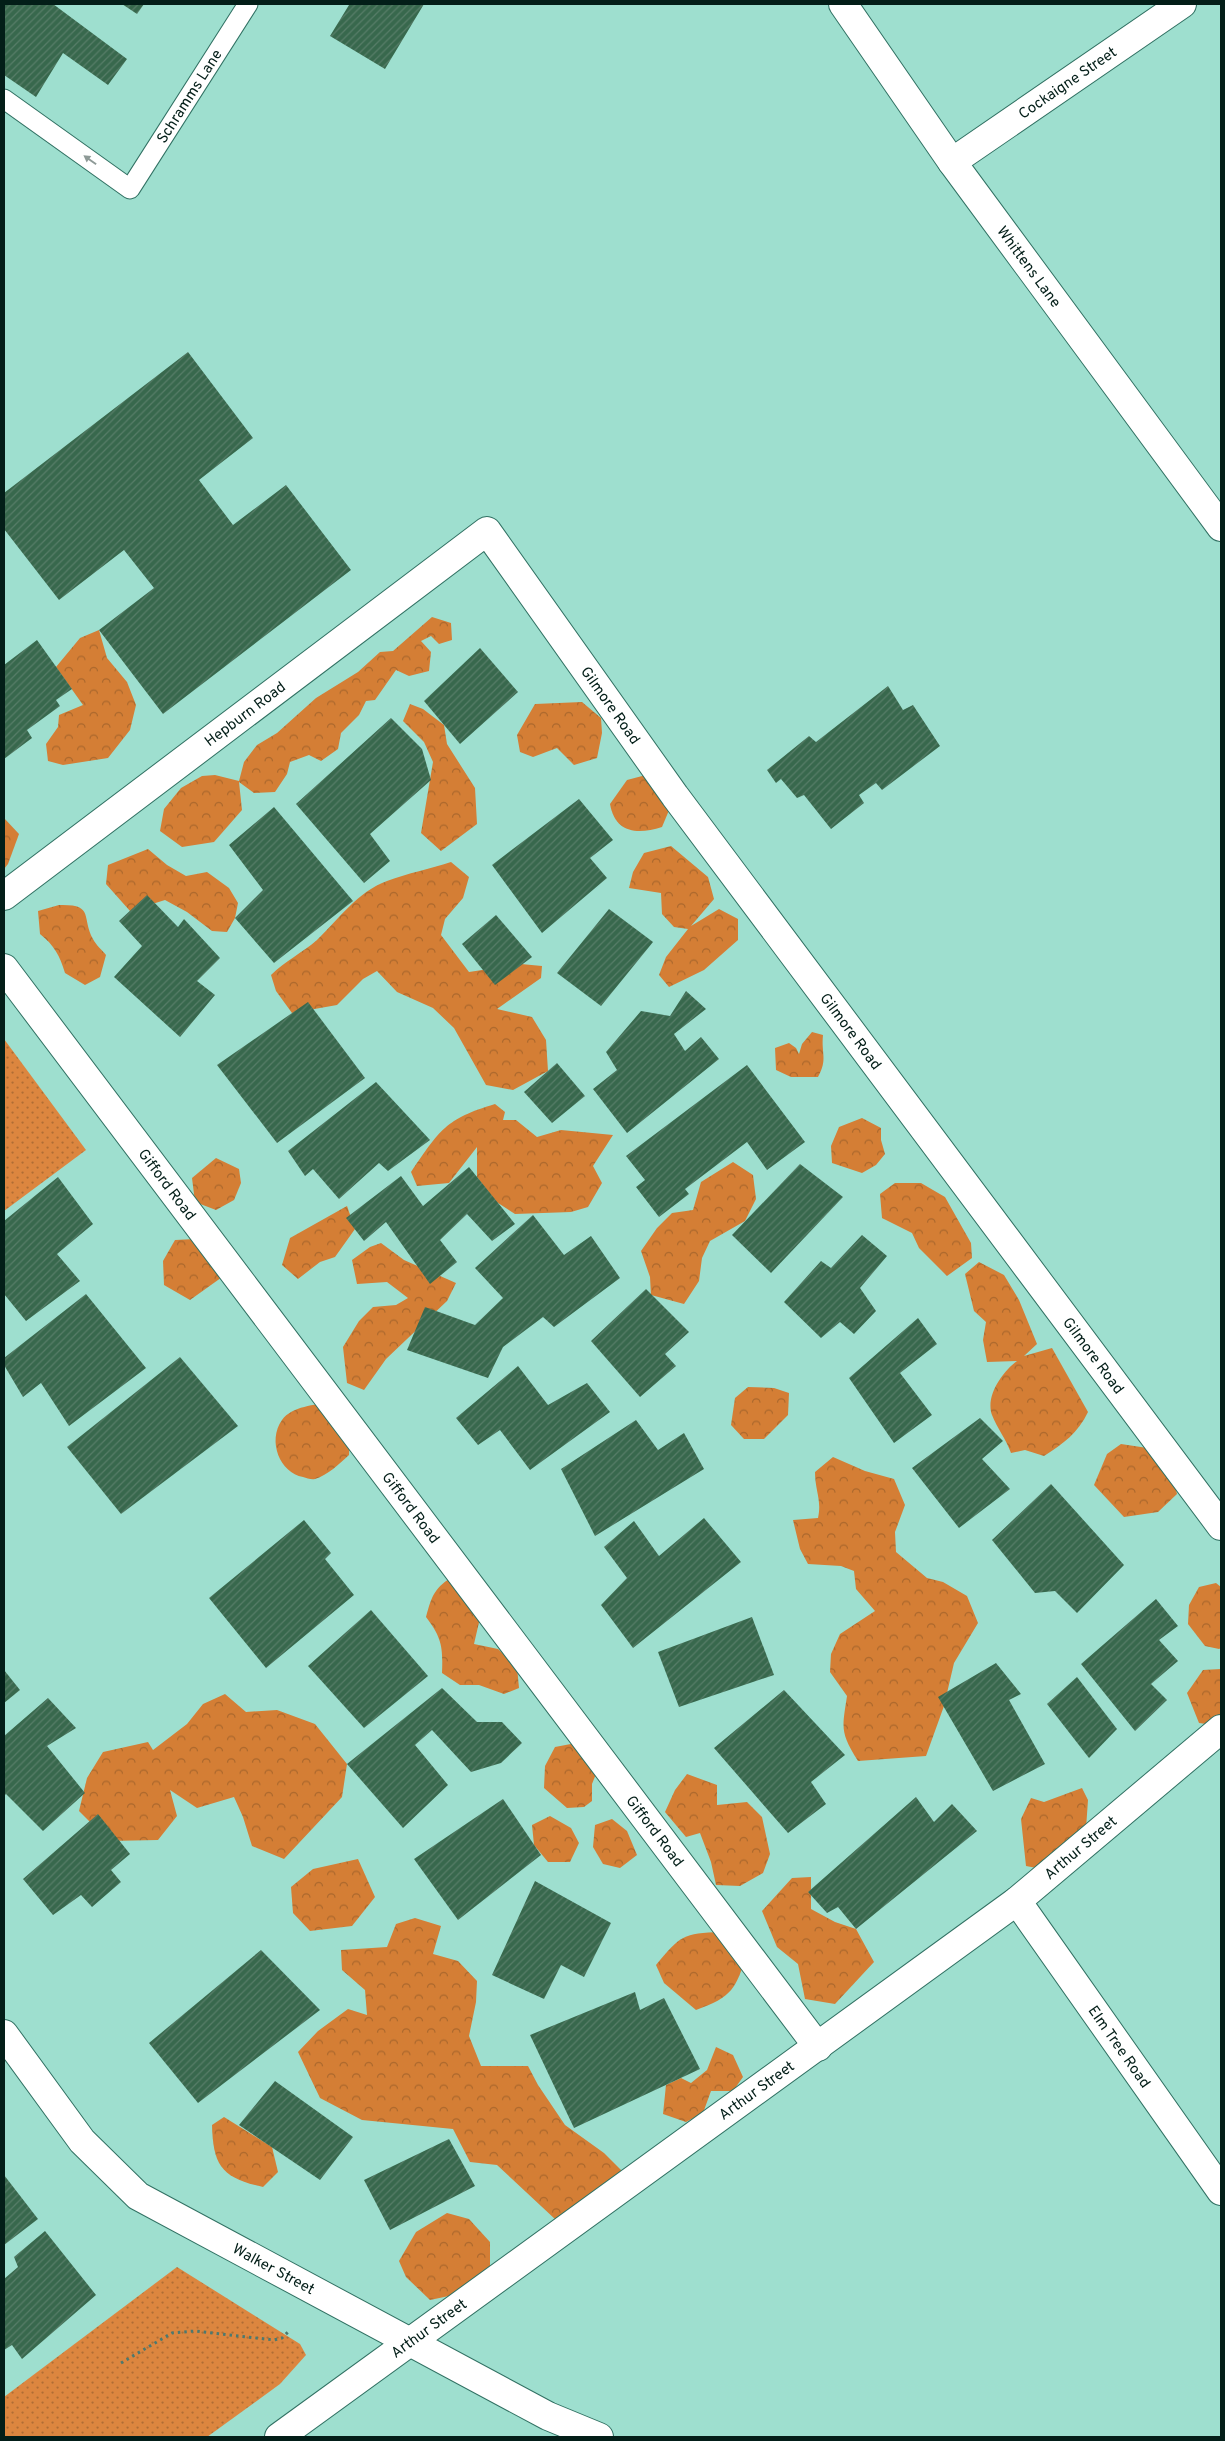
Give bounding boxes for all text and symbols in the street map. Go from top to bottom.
street label: Cockaigne Street [1015,43,1121,124]
street label: Schramms Lane [153,46,228,148]
one-way arrow [83,155,97,165]
street label: Whittens Lane [992,223,1064,312]
street label: Gilmore Road [575,663,643,749]
street label: Hepburn Road [202,678,290,752]
street label: Gilmore Road [815,990,885,1074]
street label: Gifford Road [133,1146,199,1225]
street label: Gilmore Road [1057,1314,1127,1399]
street label: Gifford Road [377,1469,443,1548]
street label: Gifford Road [621,1792,687,1871]
street label: Arthur Street [1041,1813,1122,1885]
street label: Elm Tree Road [1083,2003,1154,2092]
street label: Arthur Street [716,2058,799,2125]
street label: Walker Street [229,2240,317,2300]
street label: Arthur Street [388,2296,471,2363]

